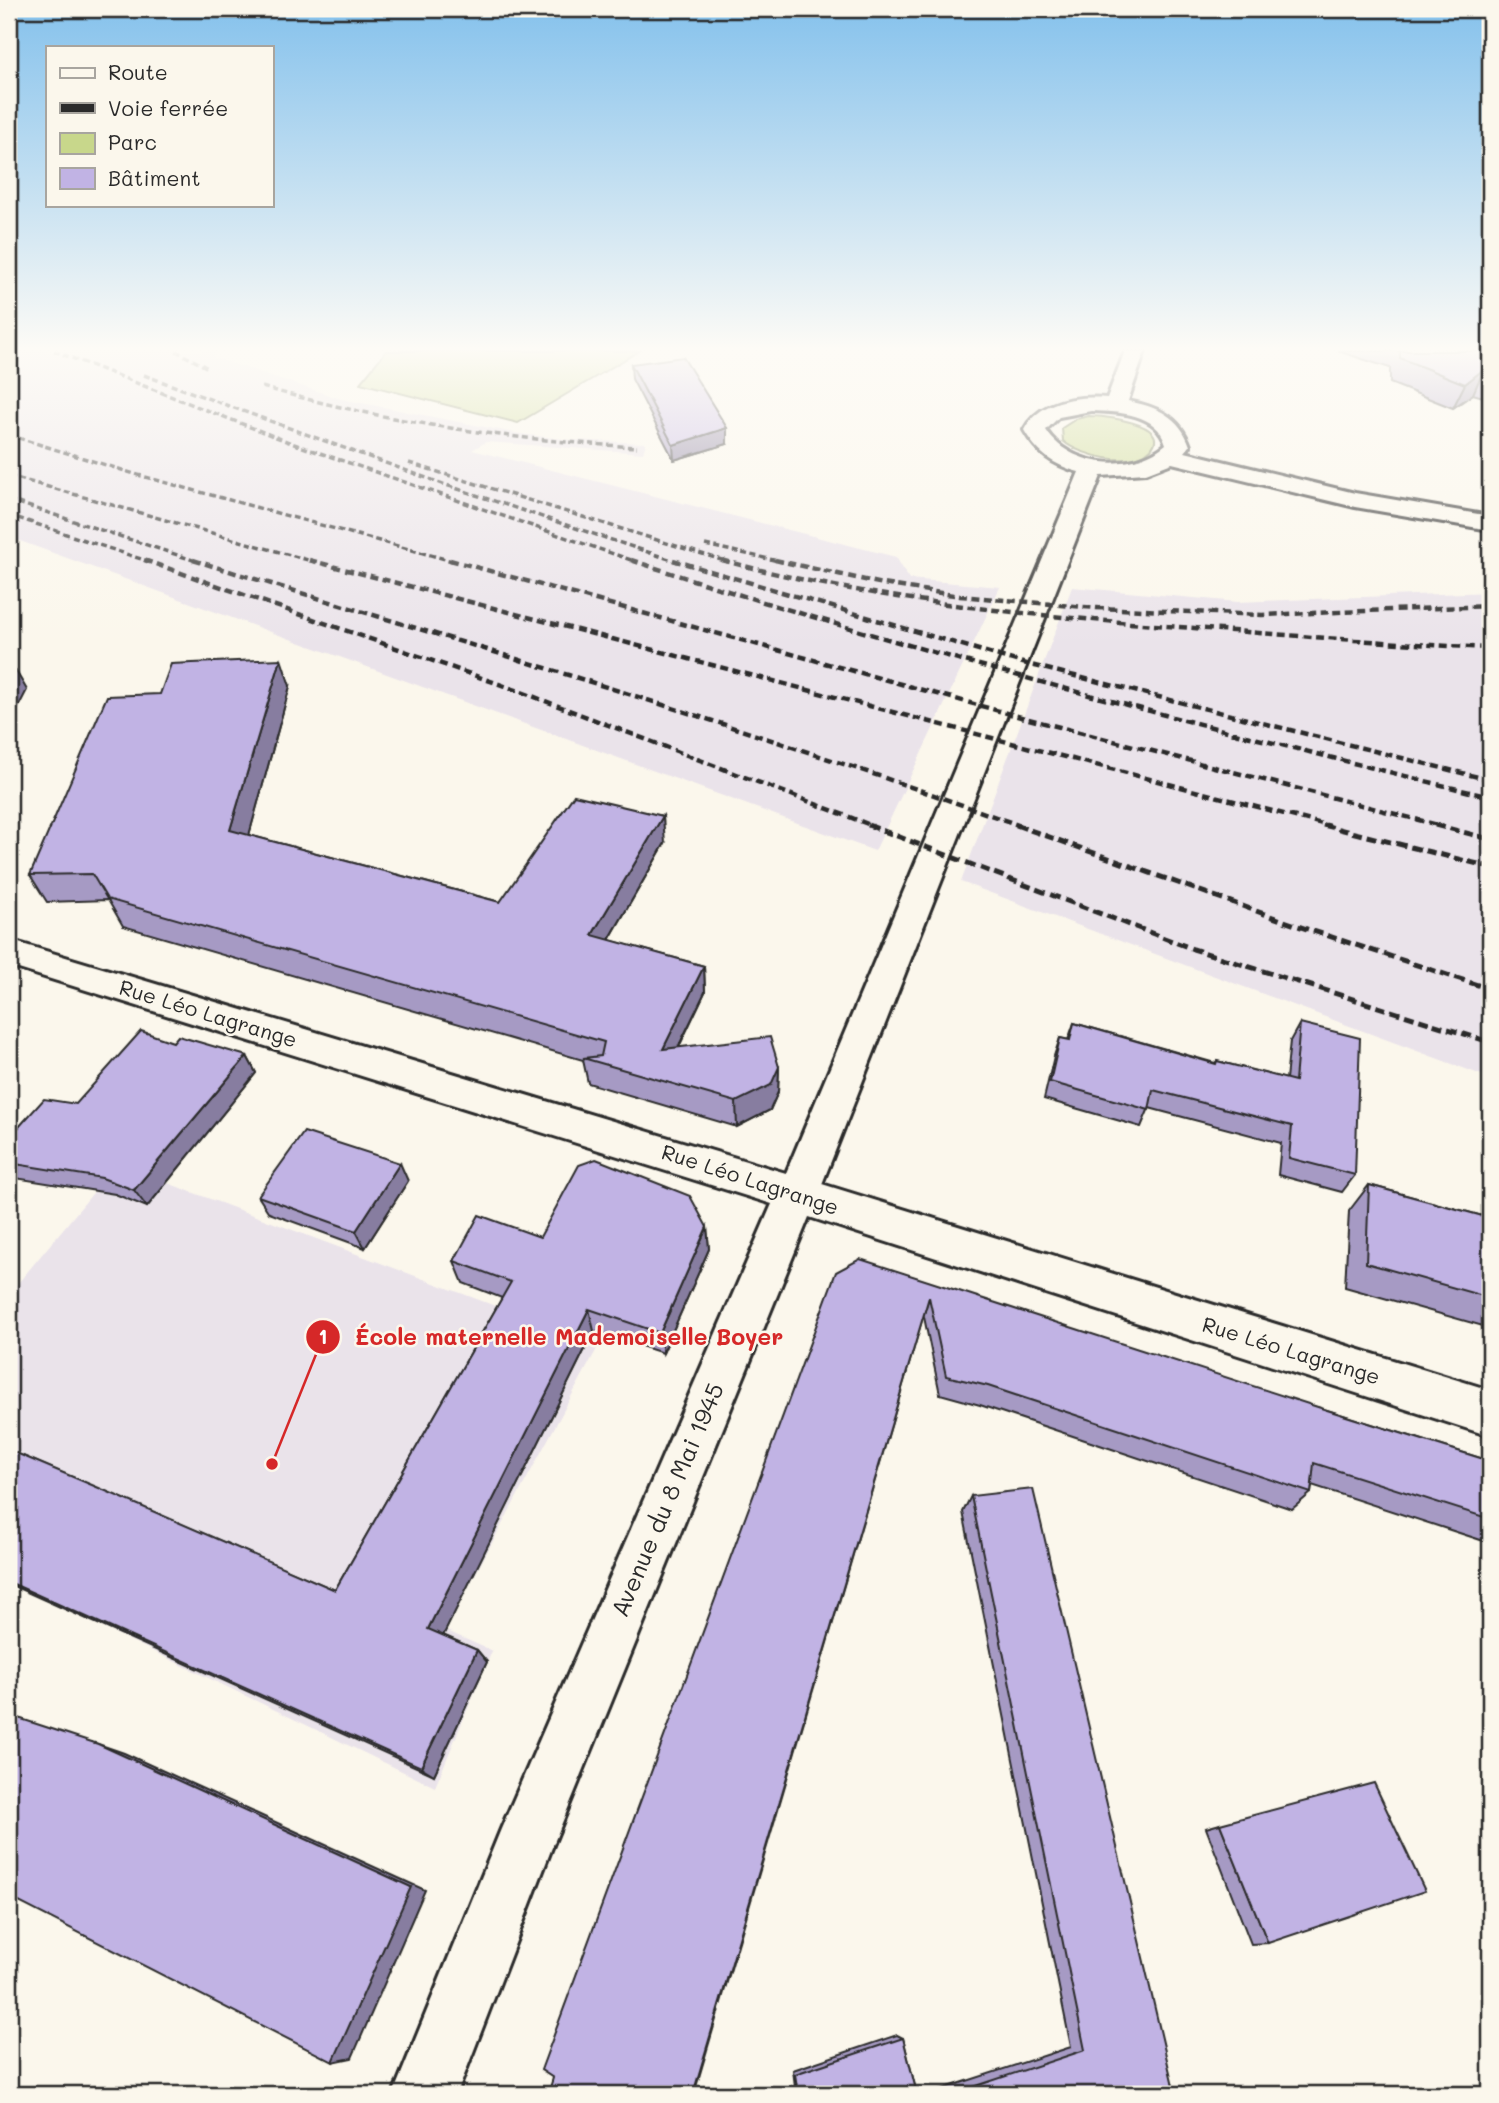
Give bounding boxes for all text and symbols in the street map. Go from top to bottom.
legend [46,46,273,206]
text: Route [108,58,168,85]
text: Voie ferrée [108,94,228,121]
text: Parc [108,128,157,155]
text: Bâtiment [108,164,200,191]
street label: Rue Léo Lagrange [116,973,301,1052]
street label: Rue Léo Lagrange [658,1137,842,1220]
street label: Rue Léo Lagrange [1199,1310,1384,1389]
callout: École maternelle Mademoiselle Boyer [306,1315,798,1359]
text: École maternelle Mademoiselle Boyer [355,1321,783,1351]
text: 1 [318,1322,328,1349]
street label: Avenue du 8 Mai 1945 [603,1378,730,1621]

